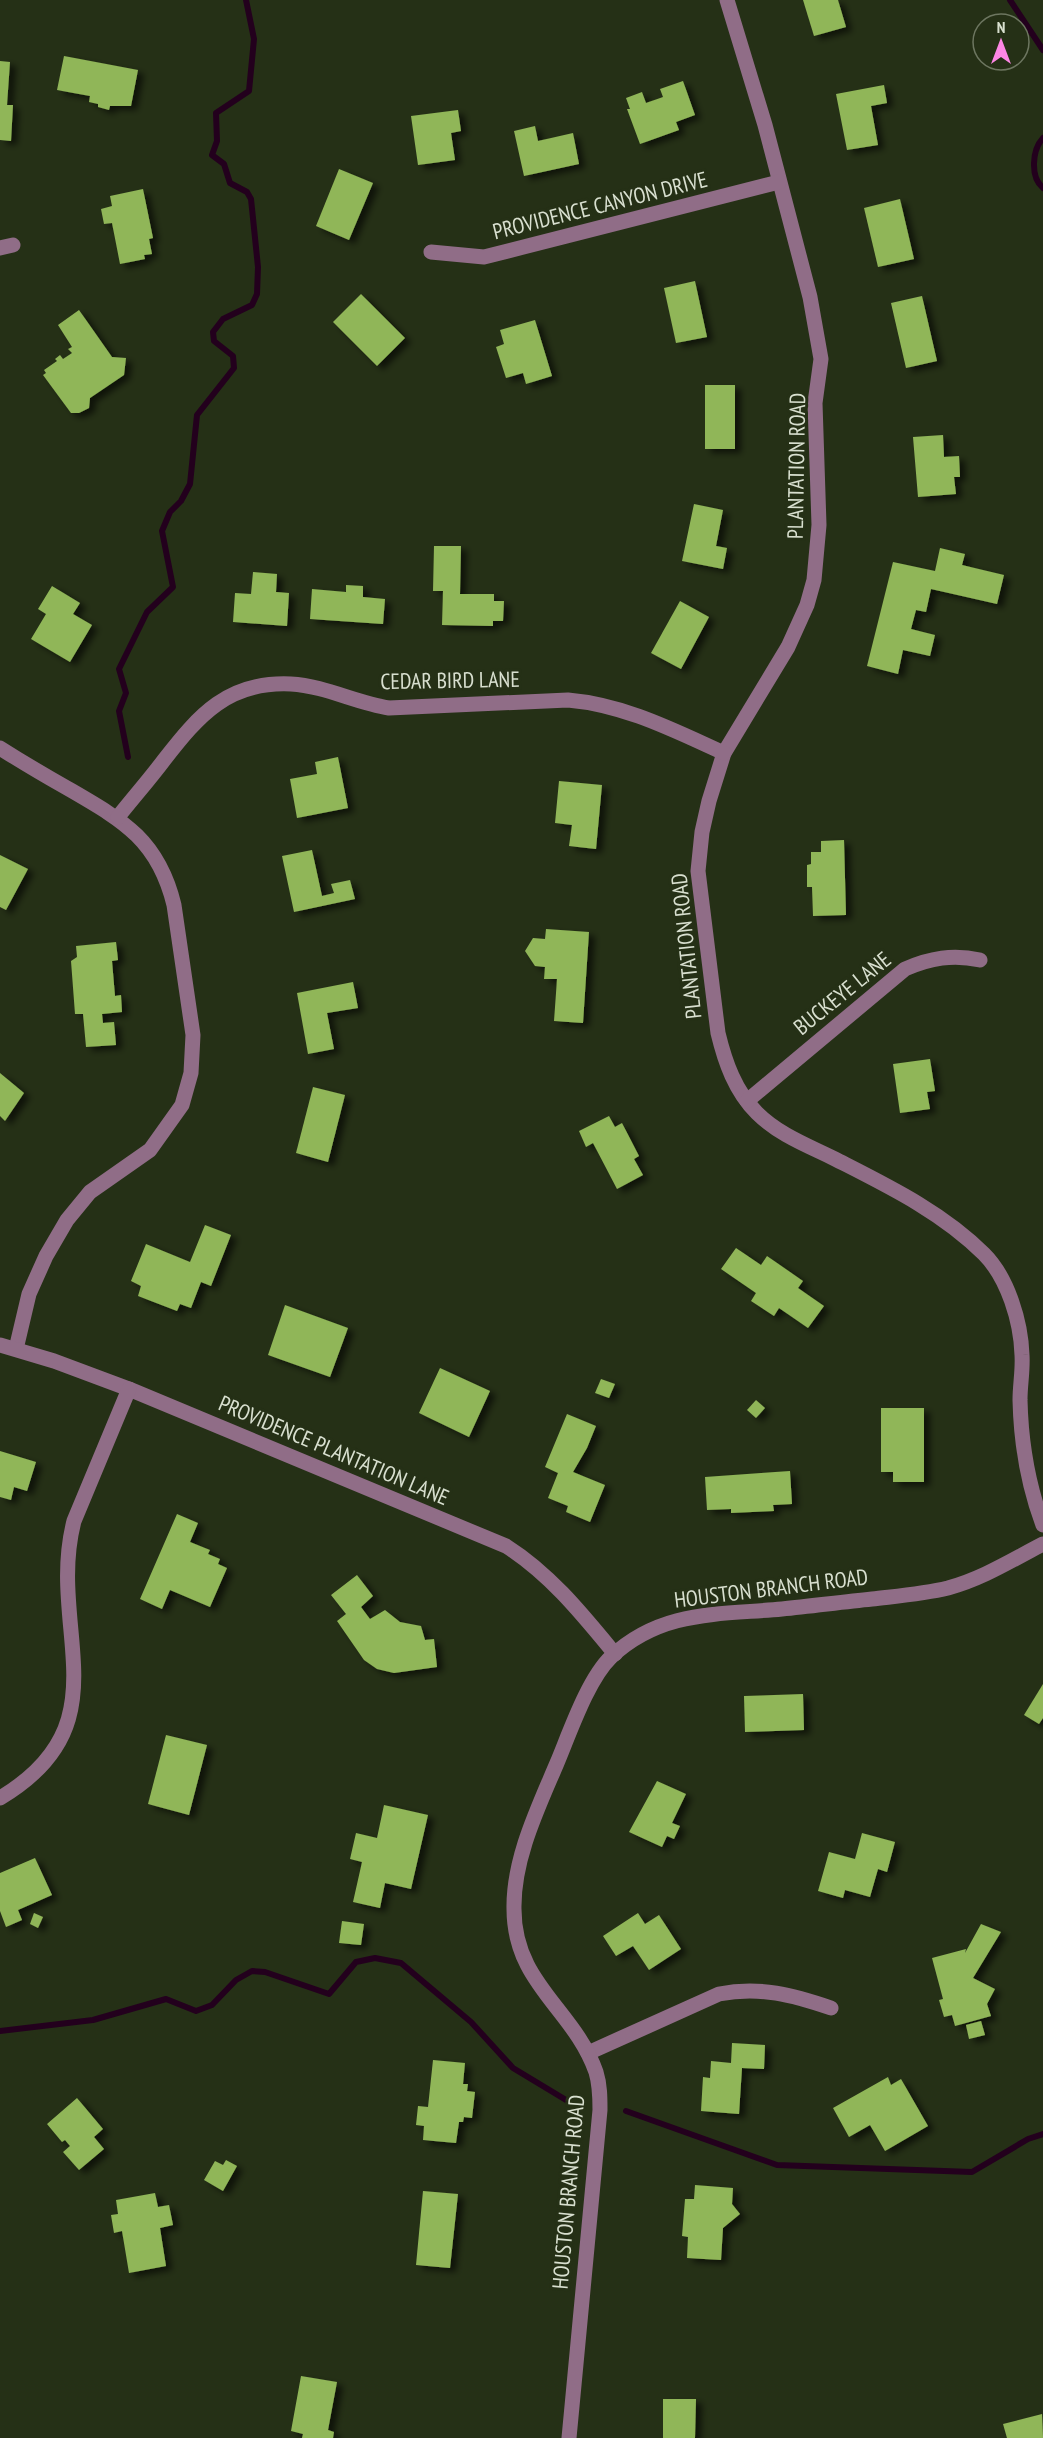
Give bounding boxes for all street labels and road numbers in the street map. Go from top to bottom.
street label: PROVIDENCE CANYON DRIVE [490,165,710,245]
street label: PLANTATION ROAD [781,393,811,539]
street label: CEDAR BIRD LANE [380,665,520,695]
street label: PLANTATION ROAD [664,872,708,1020]
street label: BUCKEYE LANE [788,945,896,1041]
street label: PROVIDENCE PLANTATION LANE [215,1389,453,1511]
street label: HOUSTON BRANCH ROAD [672,1562,870,1614]
street label: HOUSTON BRANCH ROAD [546,2094,590,2290]

